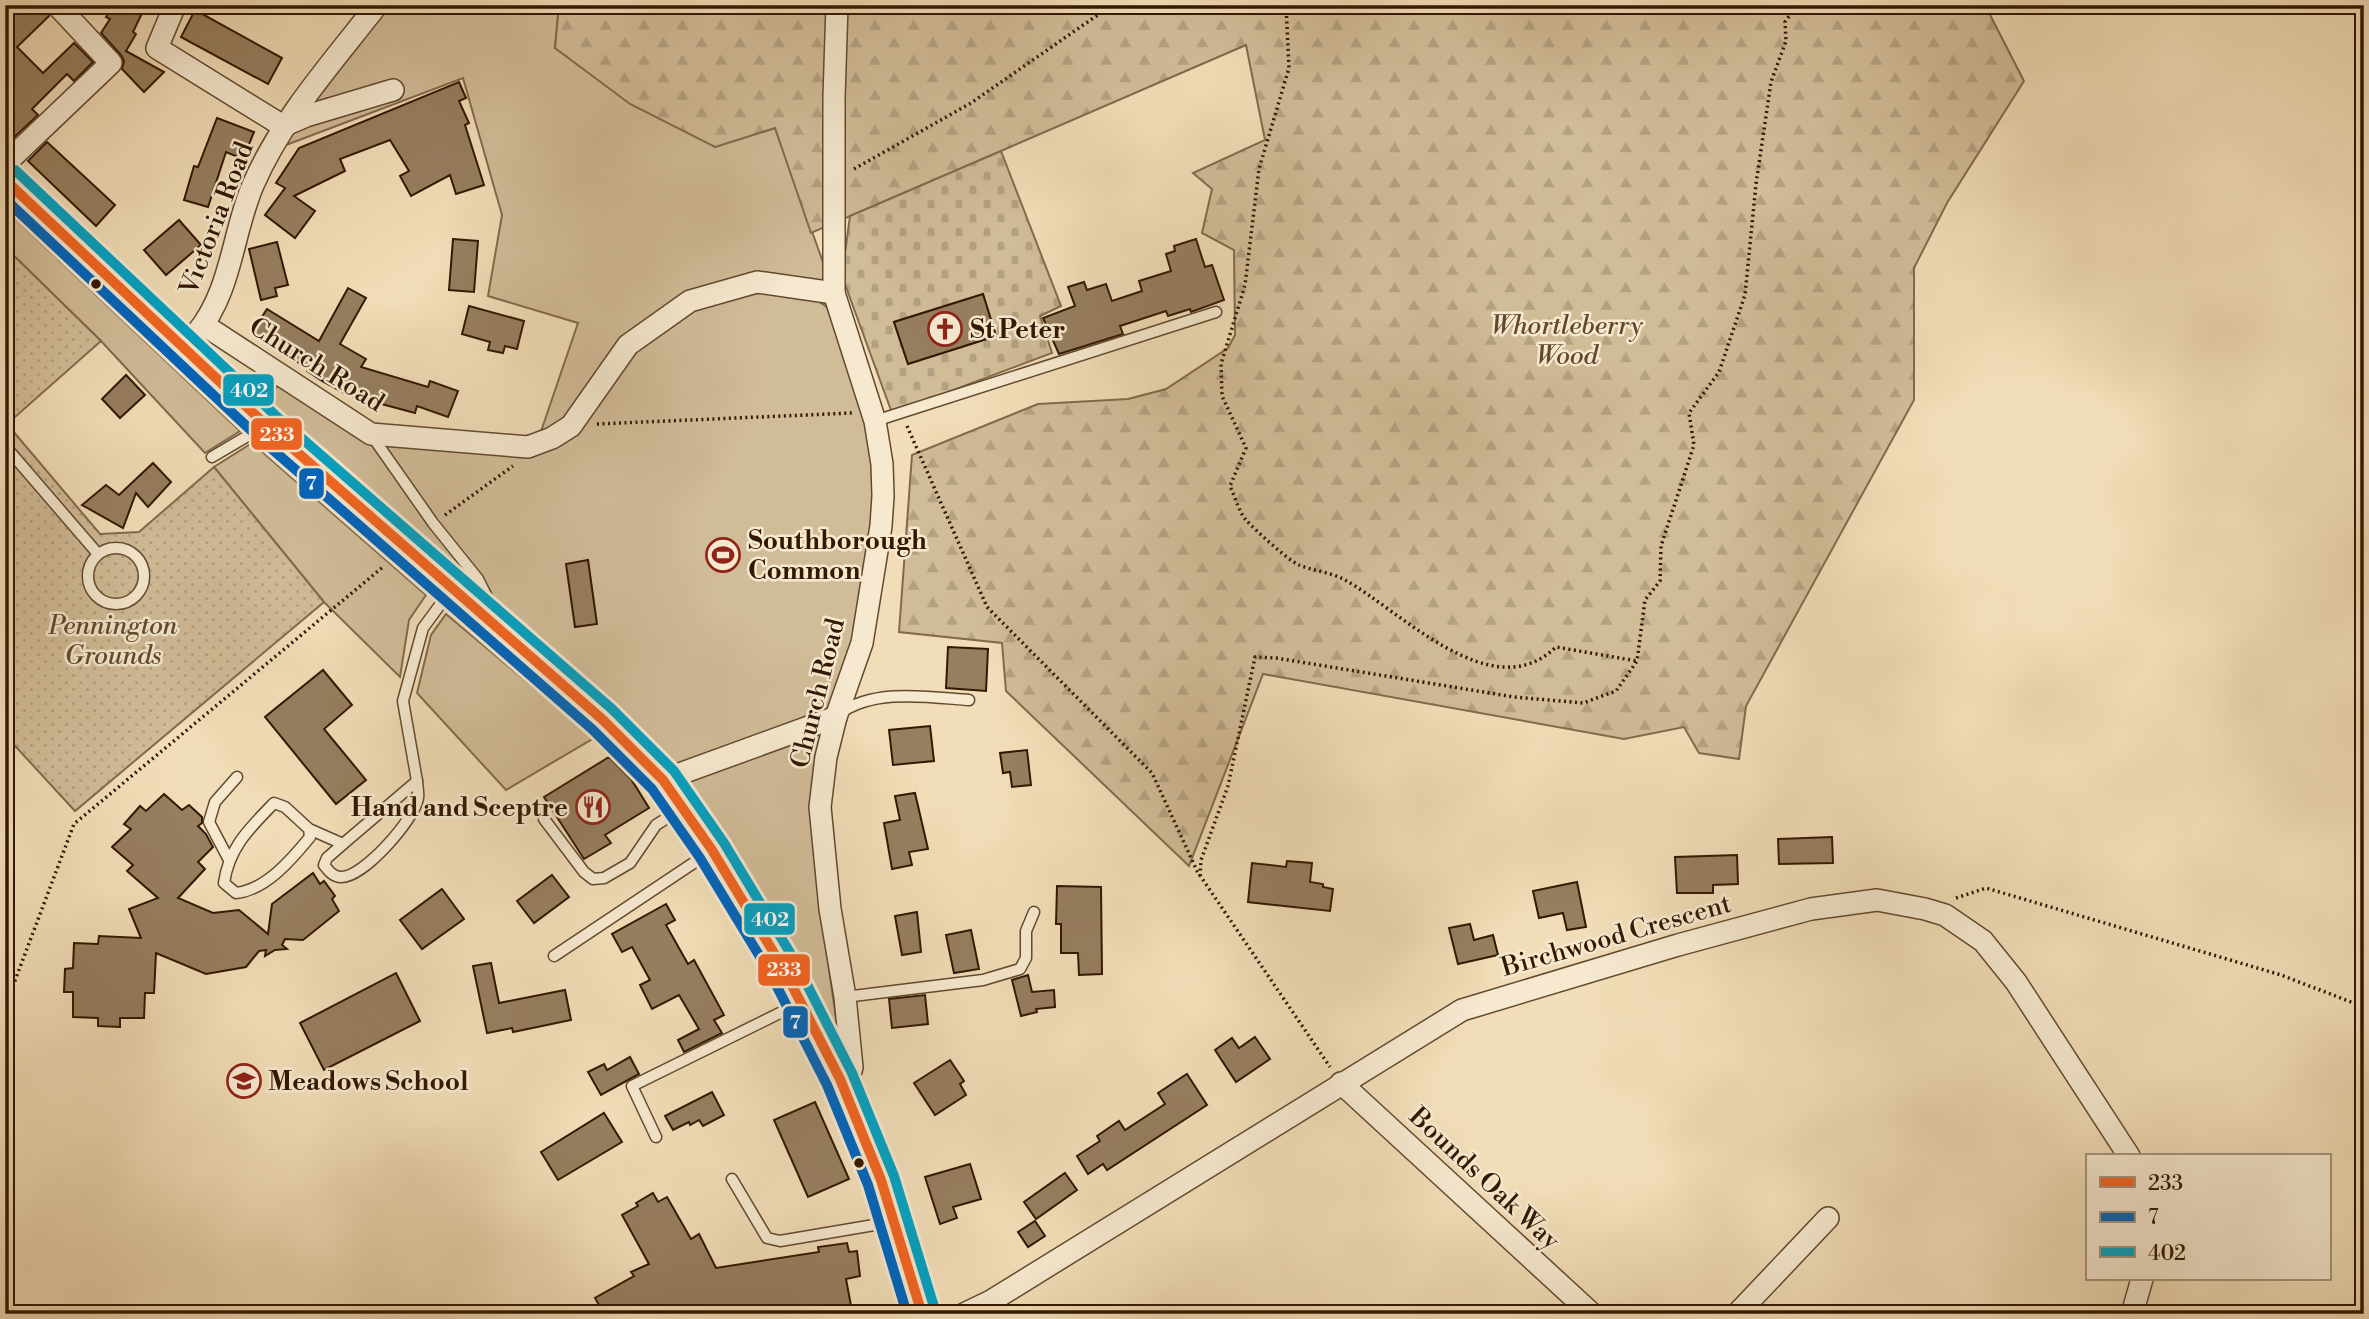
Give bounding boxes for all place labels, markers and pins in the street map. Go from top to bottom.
unlabelled marker [89,277,103,291]
church icon: St Peter [926,310,964,348]
place label: St Peter [970,314,1065,346]
place label: Southborough Common [748,525,927,587]
sports icon: Southborough Common [704,536,742,574]
restaurant icon: Hand and Sceptre [574,788,612,826]
place label: Hand and Sceptre [351,792,568,824]
school or university icon: Meadows School [225,1062,263,1100]
place label: Meadows School [268,1066,469,1098]
unlabelled marker [852,1156,866,1170]

